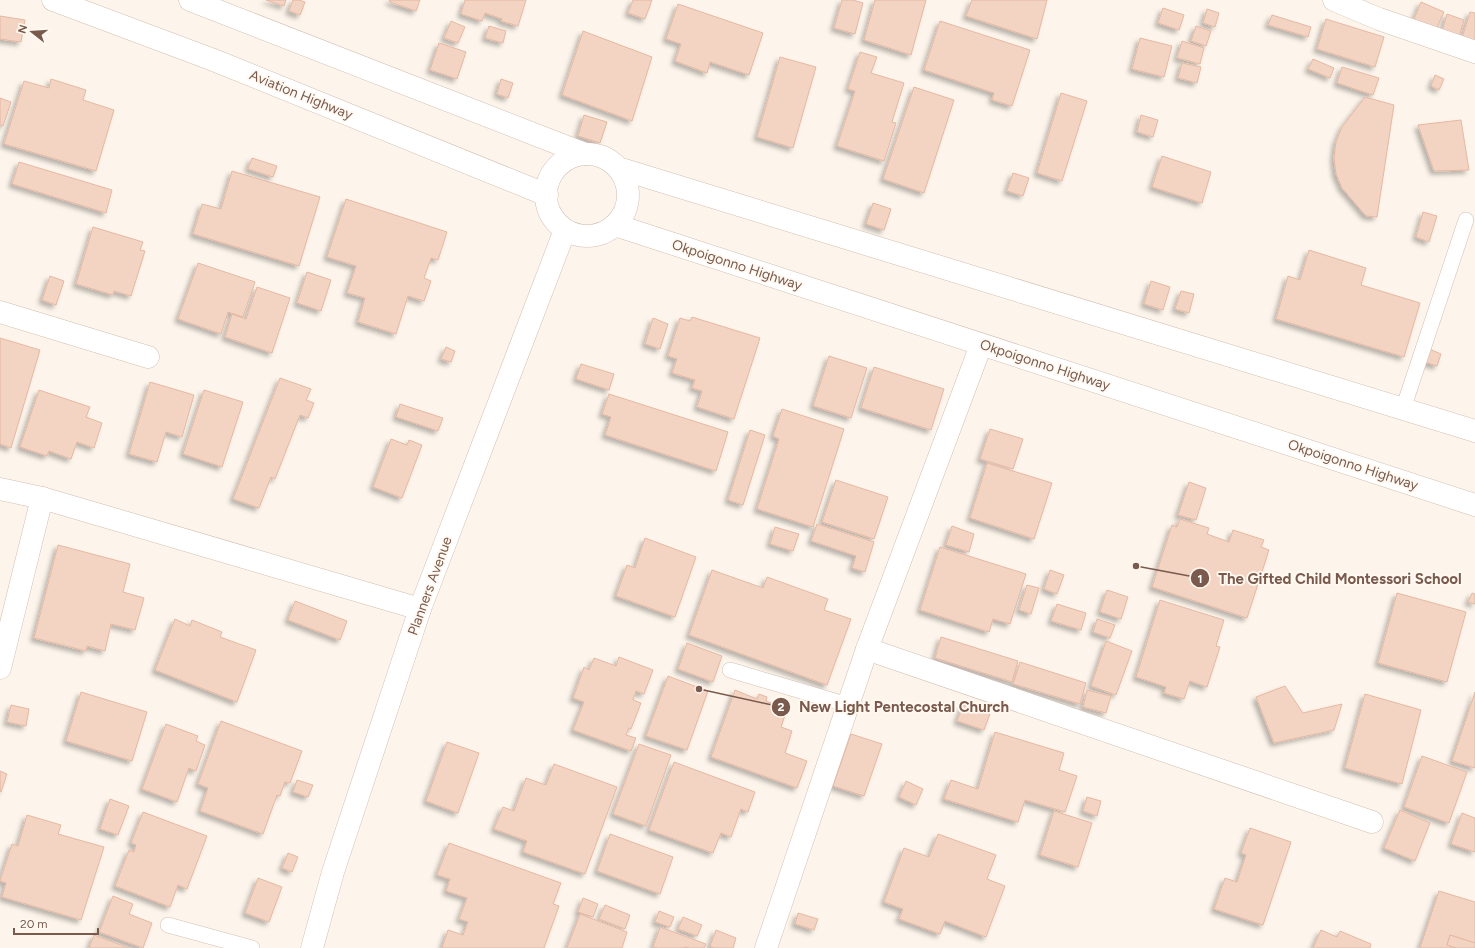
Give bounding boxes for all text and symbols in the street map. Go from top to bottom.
north arrow [12,12,52,52]
text: N [15,23,30,35]
street label: Aviation Highway [247,67,356,124]
street label: Okpoigonno Highway [670,236,805,294]
street label: Okpoigonno Highway [978,336,1113,394]
street label: Okpoigonno Highway [1286,436,1421,494]
street label: Planners Avenue [404,534,456,638]
callout: The Gifted Child Montessori School [1190,565,1469,592]
text: The Gifted Child Montessori School [1218,570,1462,588]
text: 1 [1197,572,1203,586]
callout: New Light Pentecostal Church [771,694,1017,721]
text: New Light Pentecostal Church [799,698,1009,716]
text: 2 [778,700,785,714]
scale bar [14,910,98,936]
text: 20 m [20,917,48,931]

